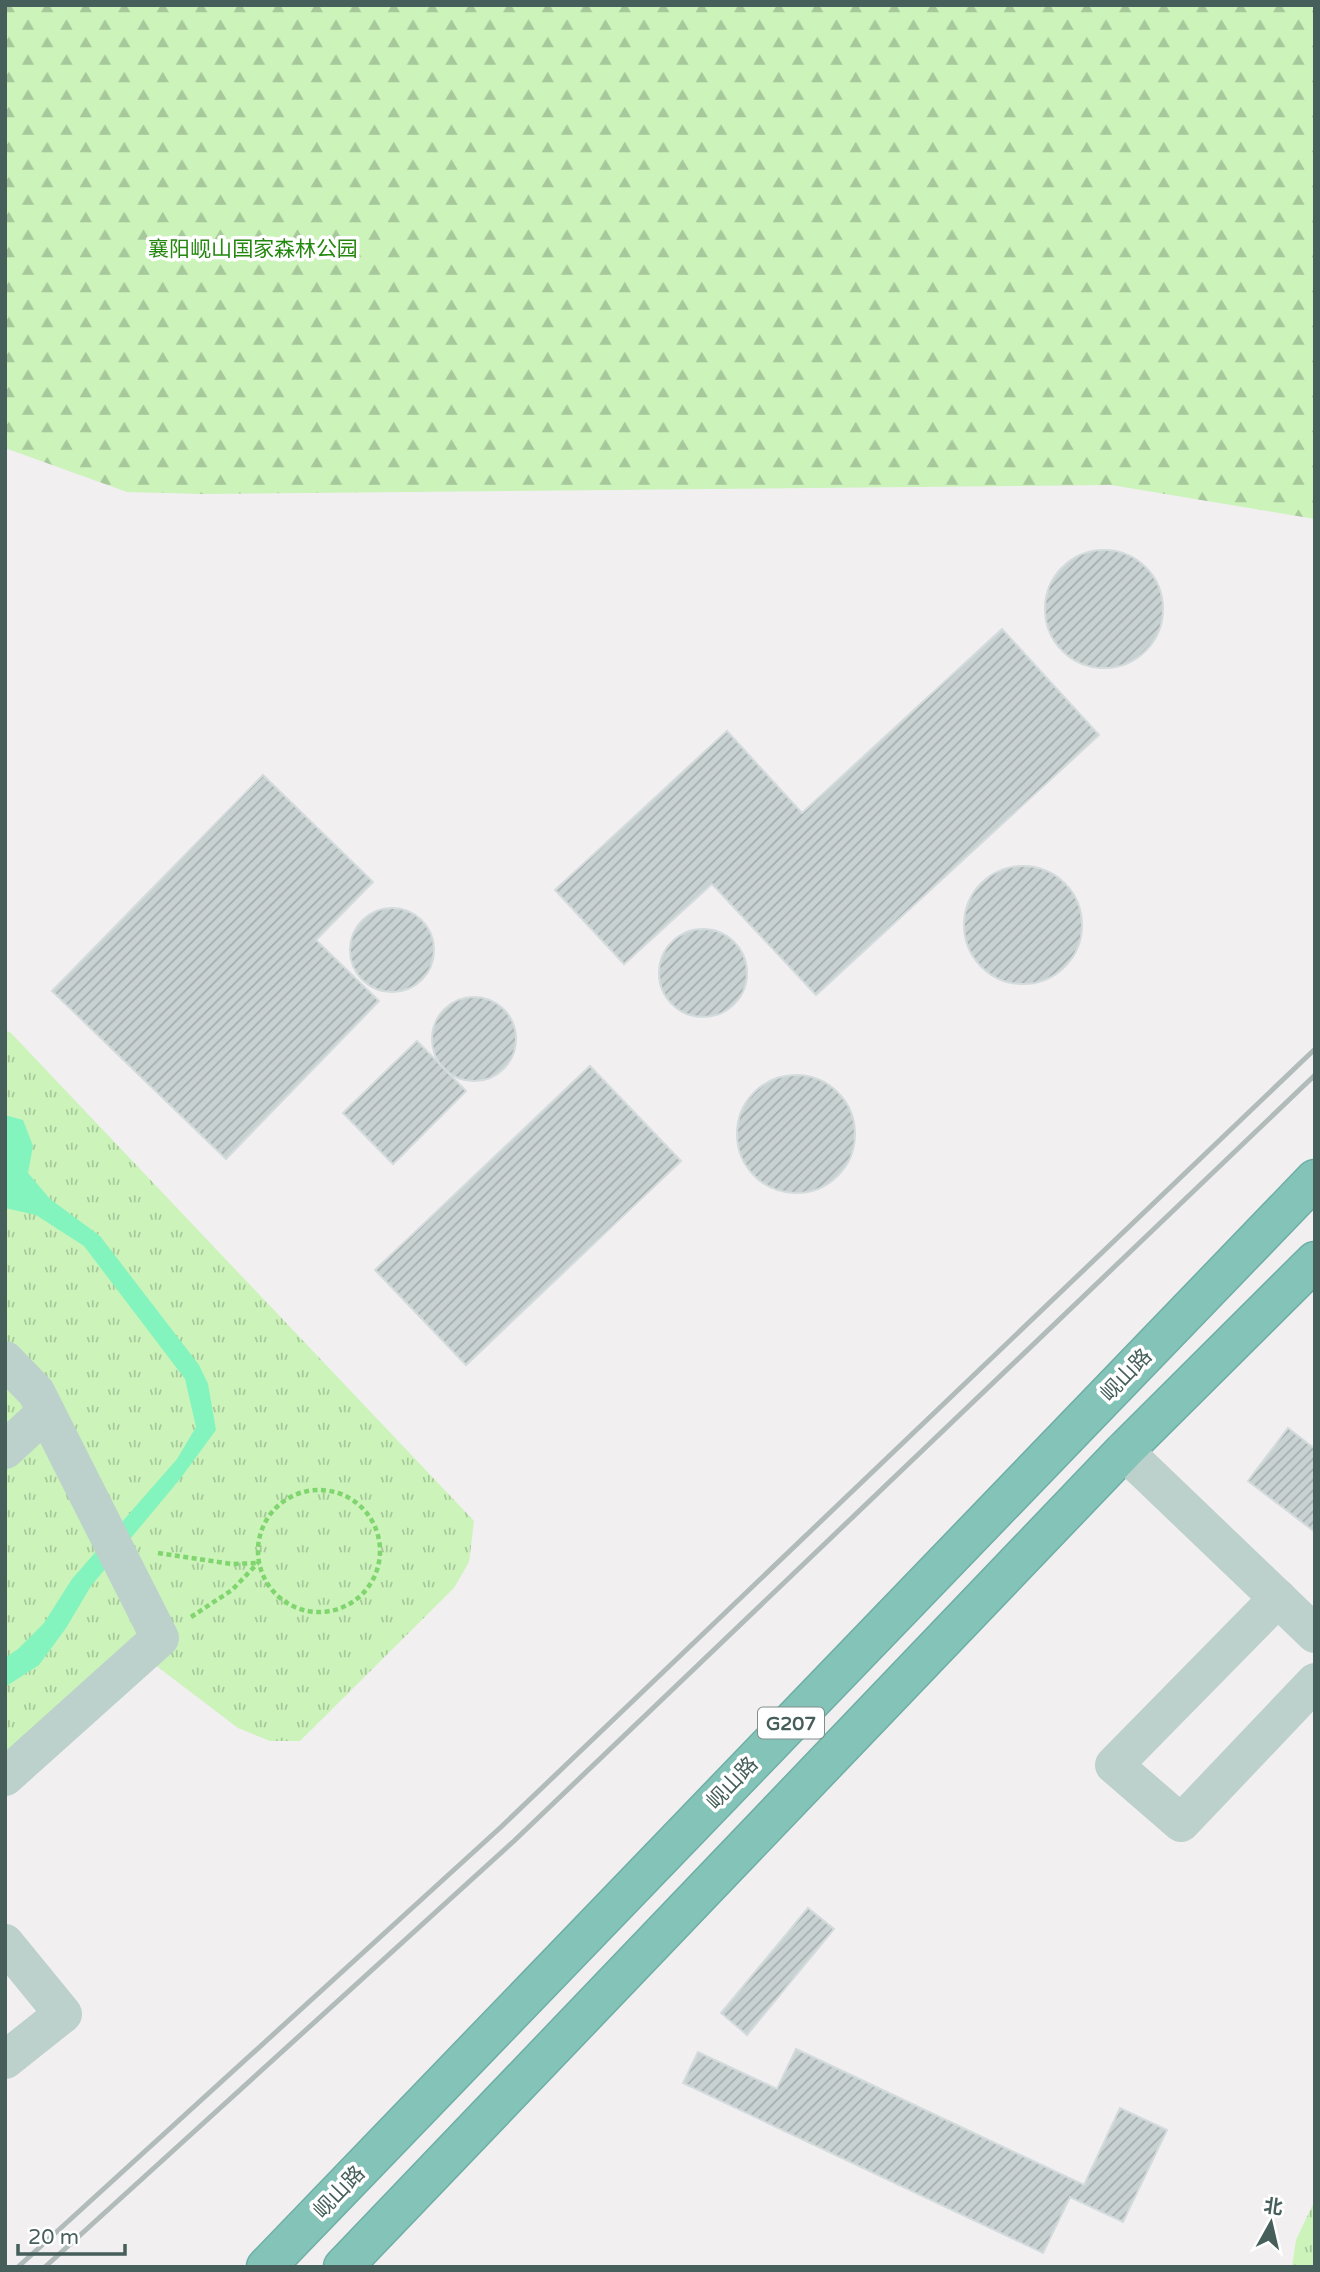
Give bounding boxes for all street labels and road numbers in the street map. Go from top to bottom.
street label: 岘山路 [1095,1344,1157,1407]
road number: G207 [758,1708,824,1738]
street label: 岘山路 [701,1752,763,1815]
street label: 岘山路 [308,2161,370,2224]

